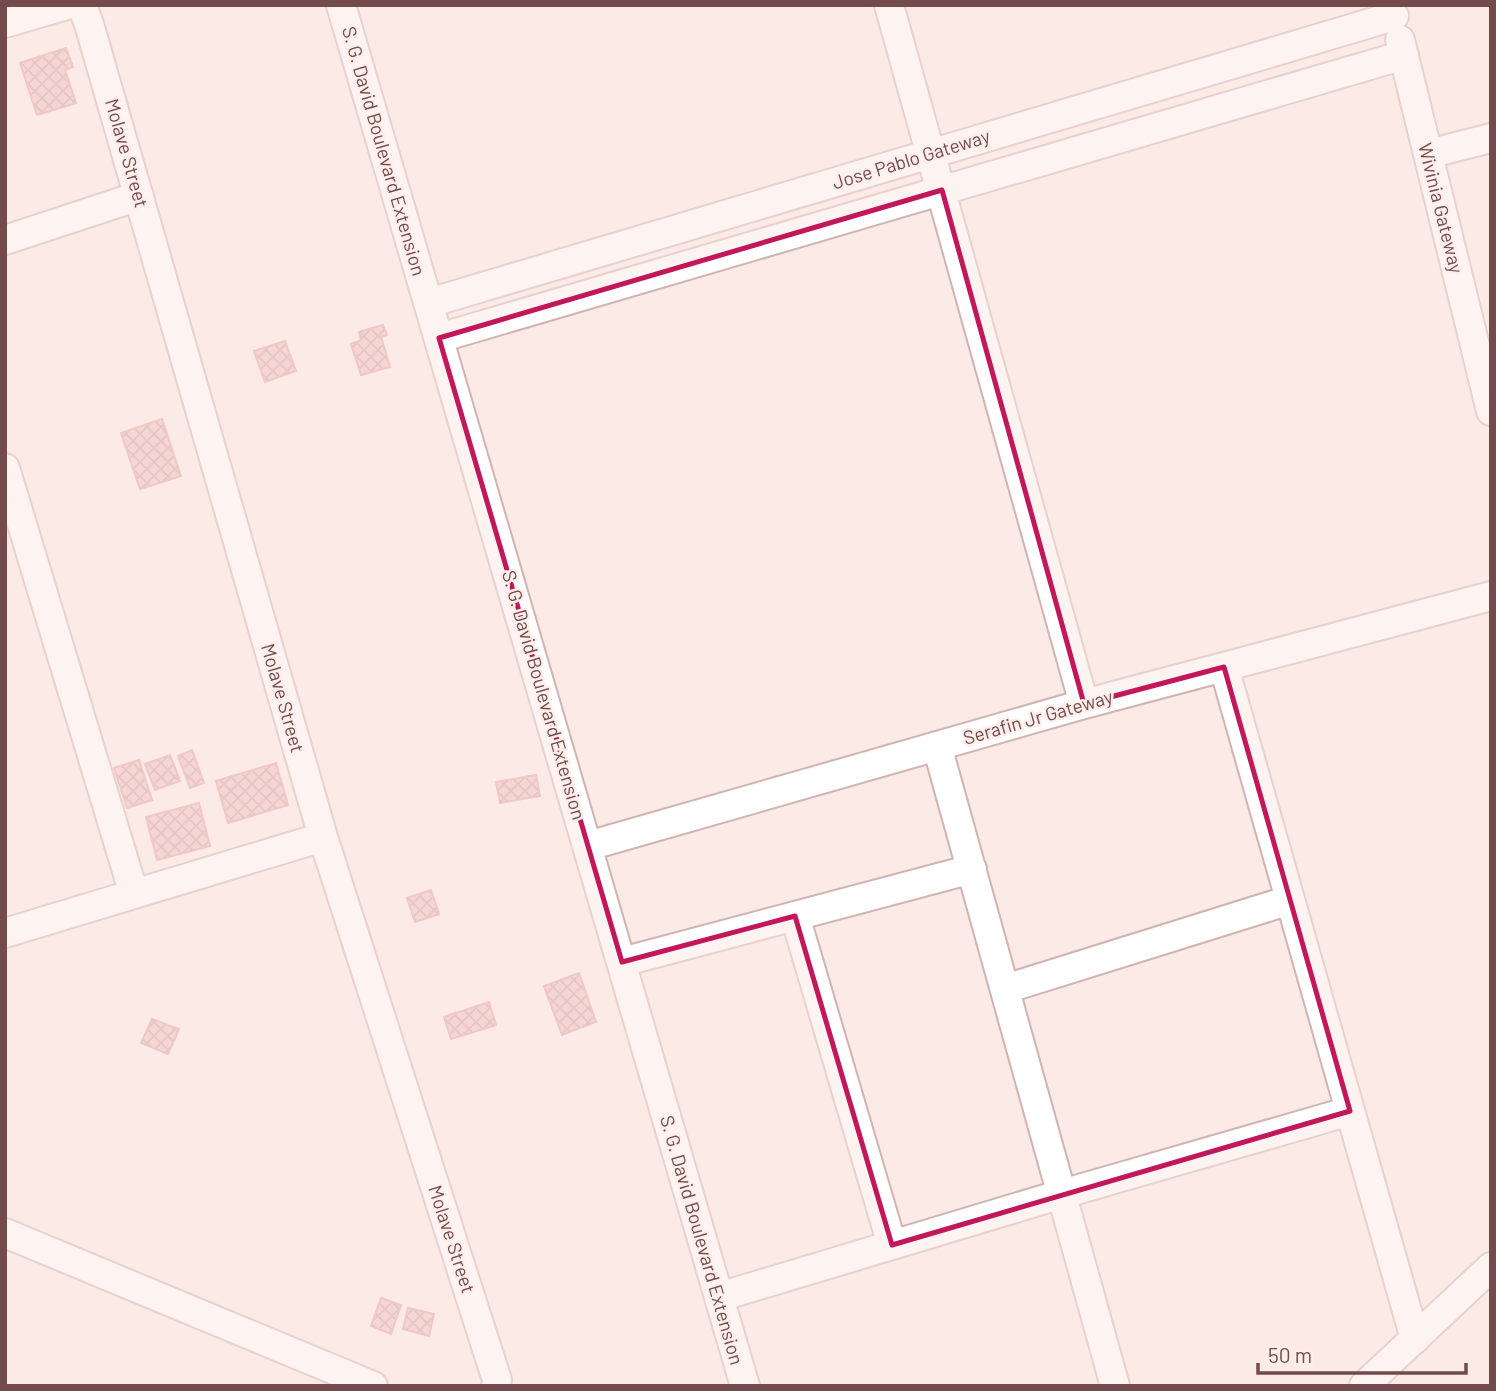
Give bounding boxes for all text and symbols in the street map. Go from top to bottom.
street label: S. G. David Boulevard Extension [338,24,431,278]
street label: Molave Street [101,96,154,210]
street label: Jose Pablo Gateway [829,124,993,193]
street label: Wivinia Gateway [1414,140,1469,276]
street label: S. G. David Boulevard Extension [498,568,591,822]
street label: Molave Street [257,641,310,755]
street label: Serafin Jr Gateway [960,684,1116,749]
street label: S. G. David Boulevard Extension [656,1113,749,1367]
street label: Molave Street [424,1182,481,1296]
scale bar [1258,1332,1466,1376]
text: 50 m [1268,1342,1312,1367]

